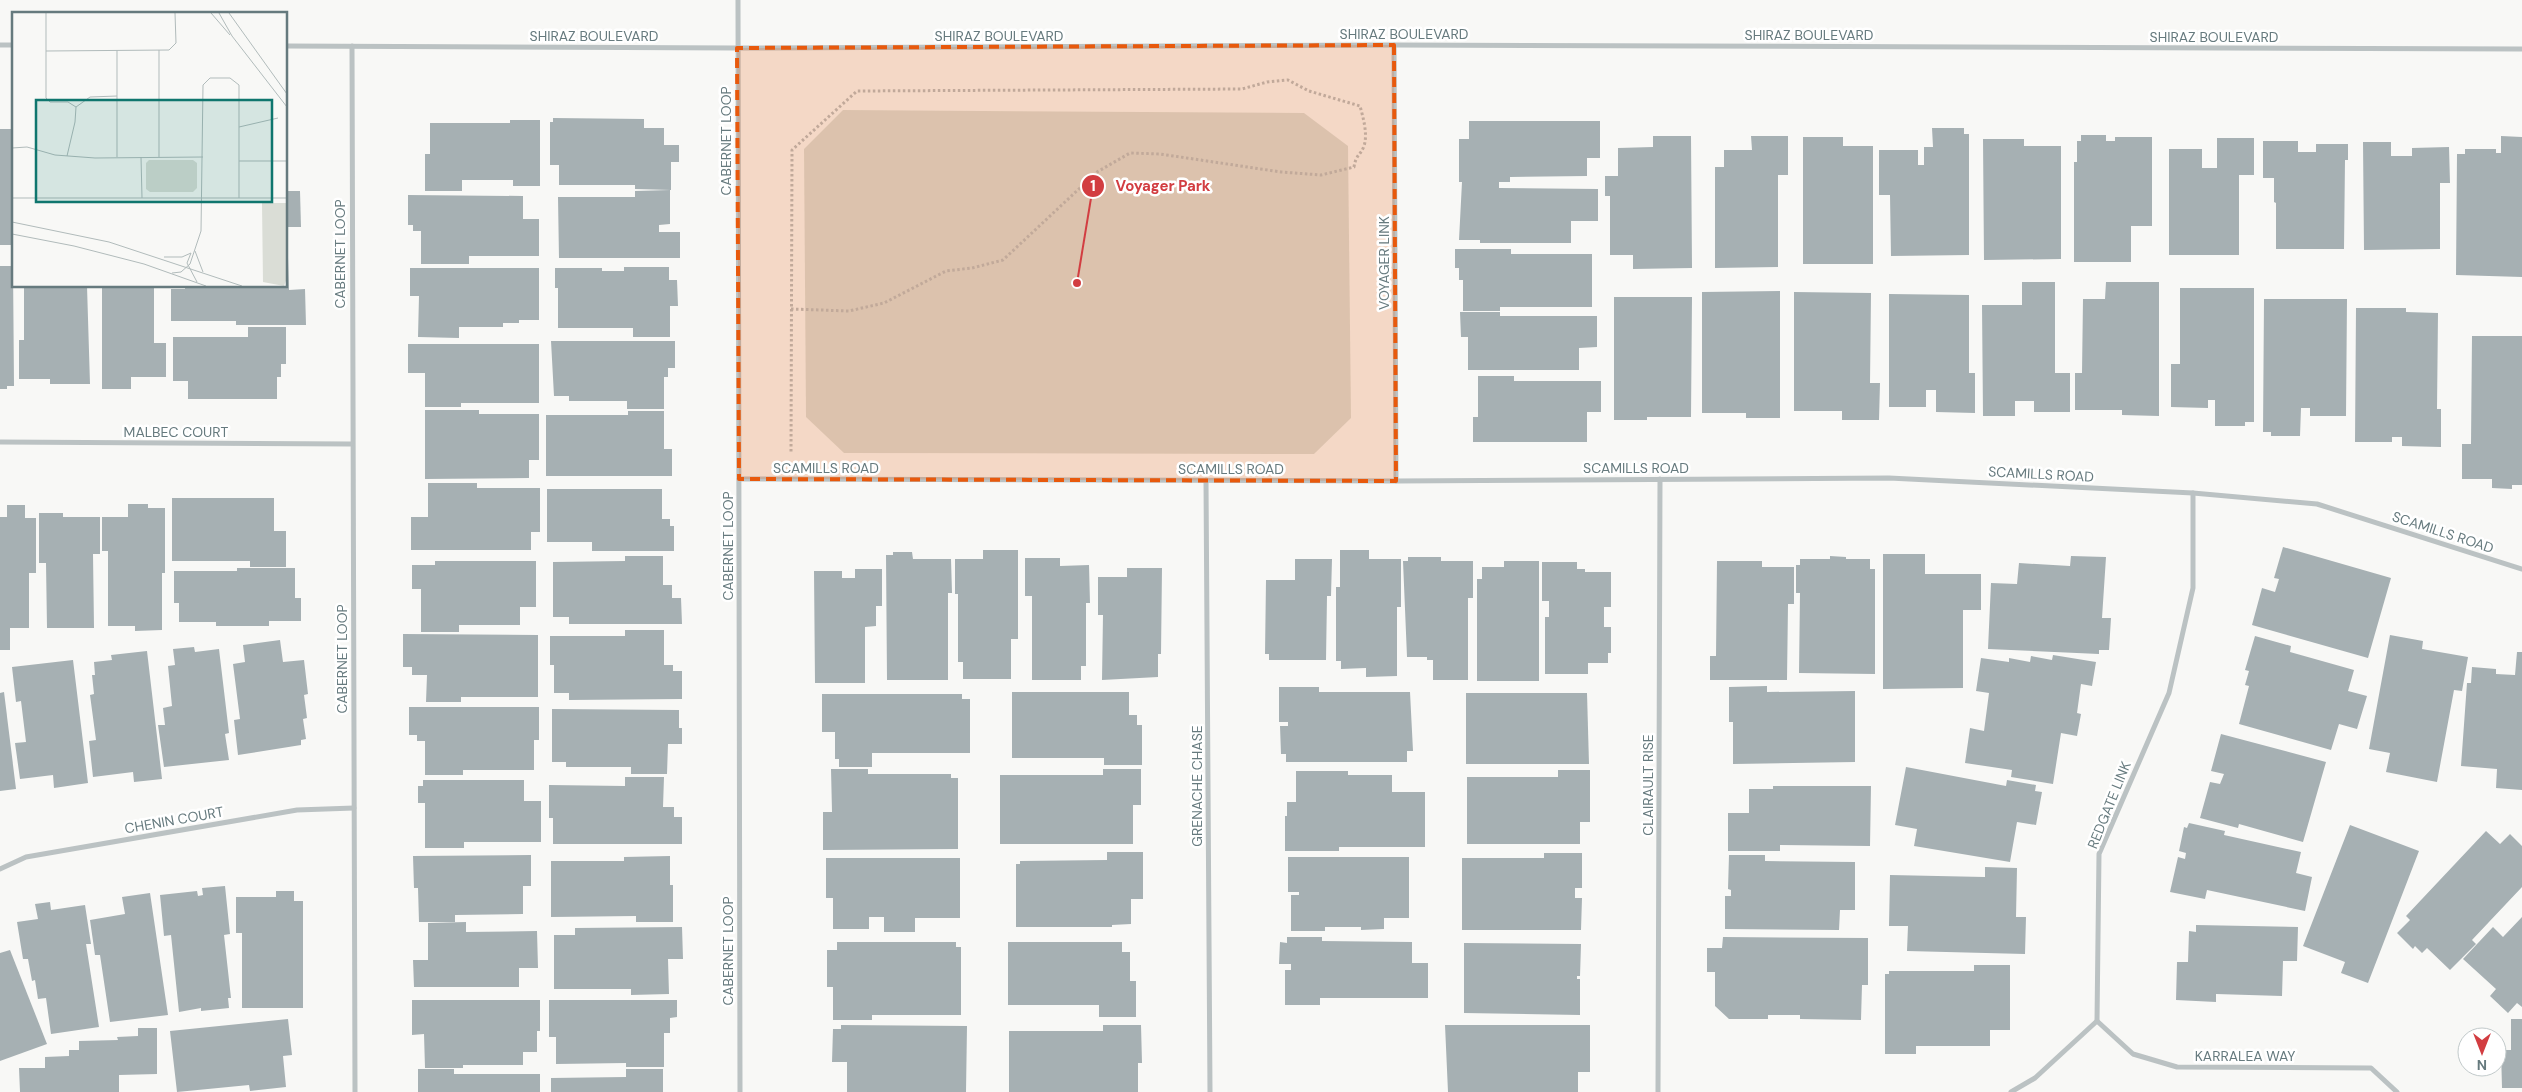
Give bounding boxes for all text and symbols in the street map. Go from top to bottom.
inset map [12,12,288,288]
street label: SHIRAZ BOULEVARD [1340,25,1468,43]
street label: SHIRAZ BOULEVARD [1745,26,1873,44]
street label: SHIRAZ BOULEVARD [530,27,658,45]
street label: SHIRAZ BOULEVARD [935,27,1063,45]
street label: SHIRAZ BOULEVARD [2150,28,2278,46]
street label: CABERNET LOOP [717,86,735,196]
callout: Voyager Park [1080,171,1220,201]
text: 1 [1090,176,1096,196]
text: Voyager Park [1115,176,1211,196]
street label: CABERNET LOOP [331,199,349,309]
street label: VOYAGER LINK [1375,216,1393,310]
street label: MALBEC COURT [124,423,229,441]
street label: SCAMILLS ROAD [773,459,879,477]
street label: SCAMILLS ROAD [1583,459,1689,477]
street label: SCAMILLS ROAD [1178,460,1284,478]
street label: SCAMILLS ROAD [1988,462,2094,486]
street label: CABERNET LOOP [719,491,737,601]
street label: SCAMILLS ROAD [2390,507,2496,557]
street label: CABERNET LOOP [333,604,351,714]
street label: GRENACHE CHASE [1188,725,1206,847]
street label: CLAIRAULT RISE [1639,734,1657,836]
street label: REDGATE LINK [2083,759,2135,851]
street label: CHENIN COURT [123,802,225,838]
street label: CABERNET LOOP [719,896,737,1006]
north arrow [2457,1027,2507,1077]
street label: KARRALEA WAY [2195,1047,2295,1065]
text: N [2477,1056,2487,1074]

